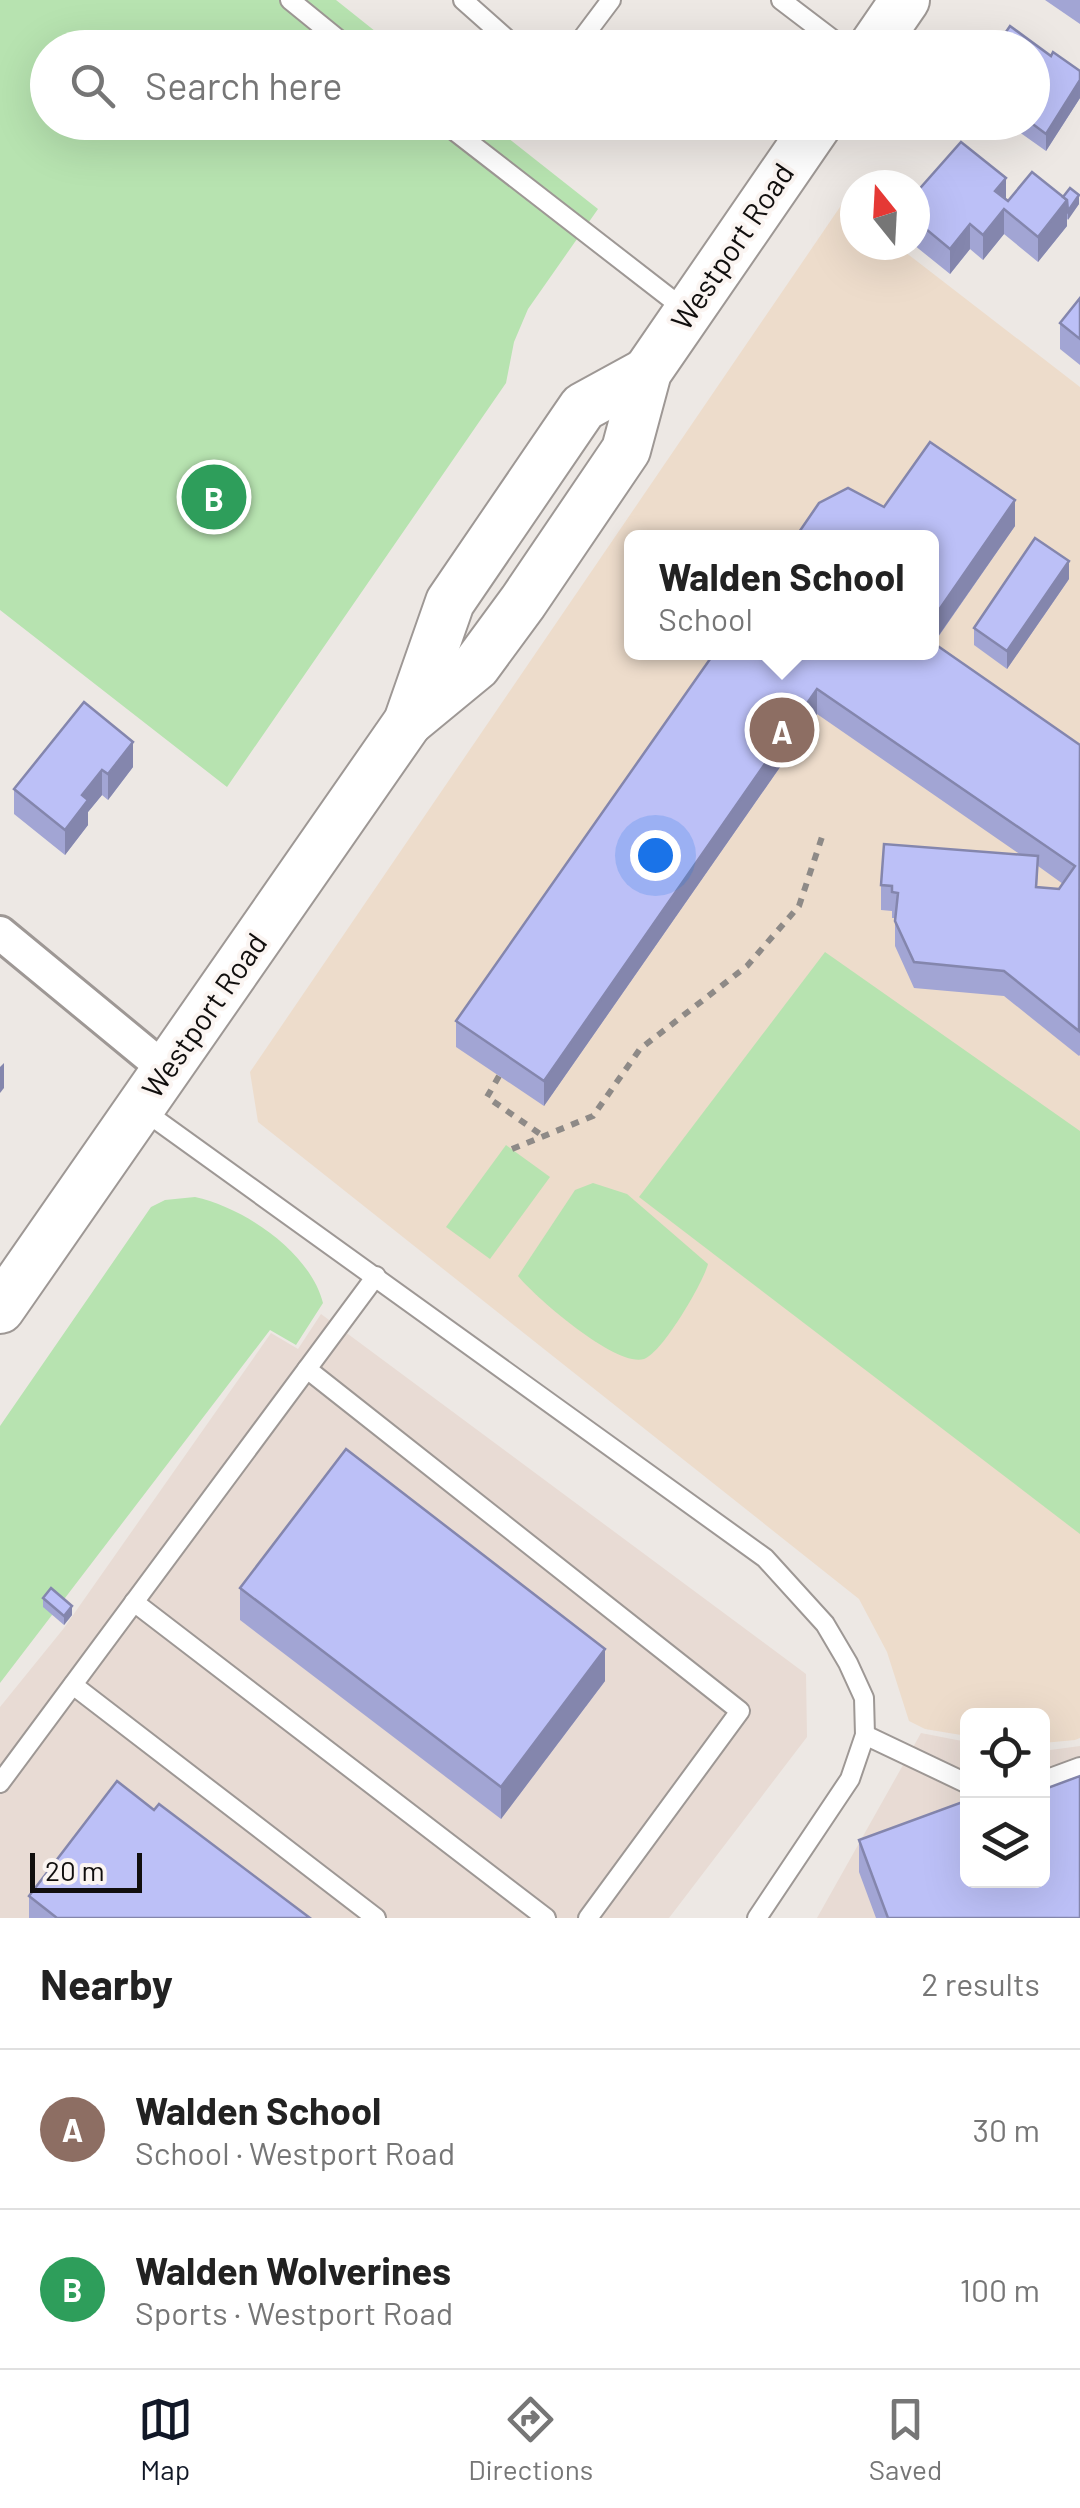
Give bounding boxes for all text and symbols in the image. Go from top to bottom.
search box [30,30,1050,140]
icon: search [65,58,120,113]
text: Search here [145,62,343,108]
street label: Westport Road [662,156,800,336]
north arrow [840,170,930,260]
pin: B [182,460,246,534]
popup [624,530,939,660]
text: Walden School [658,553,905,599]
text: School [658,599,753,637]
pin: A [750,692,814,768]
your location [630,830,681,881]
street label: Westport Road [133,925,274,1104]
map controls [960,1708,1050,1888]
button: locate [960,1708,1050,1798]
button: layers [960,1798,1050,1888]
scale bar [30,1848,142,1892]
text: 20 m [45,1853,105,1887]
text: Nearby [40,1958,173,2008]
text: 2 results [921,1964,1040,2002]
text: Walden School [135,2087,381,2133]
text: A [62,2110,83,2148]
text: 30 m [973,2110,1040,2148]
text: School · Westport Road [135,2133,455,2171]
text: Walden Wolverines [135,2247,451,2293]
text: B [63,2270,82,2308]
text: 100 m [960,2270,1040,2308]
text: Sports · Westport Road [135,2293,453,2331]
tab: Map [138,2392,193,2486]
tab: Directions [468,2392,593,2486]
tab: Saved [869,2392,942,2486]

